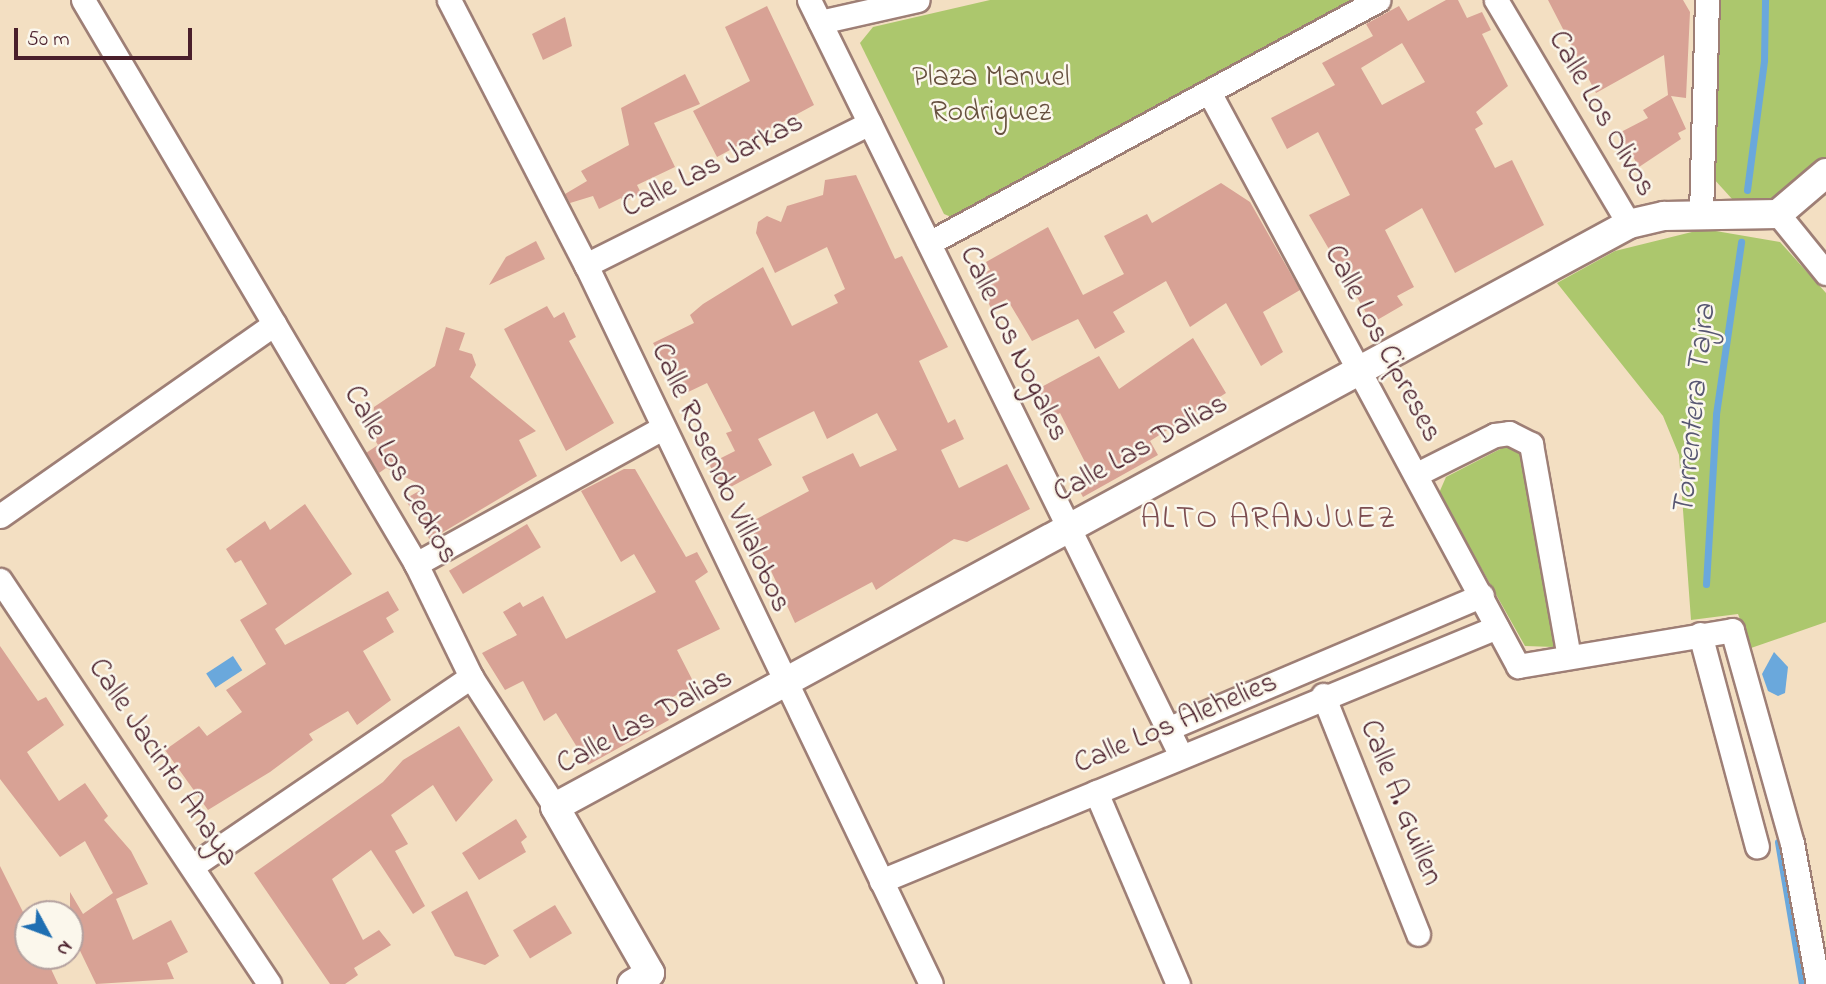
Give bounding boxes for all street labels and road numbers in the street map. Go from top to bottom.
street label: Calle Los Olivos [1539,25,1663,203]
street label: Calle Las Jarkas [616,105,810,227]
street label: Calle Los Cipreses [1315,239,1449,449]
street label: Calle Los Nogales [950,241,1076,447]
street label: Calle Rosendo Villalobos [642,338,798,618]
street label: Calle Los Cedros [334,379,466,571]
street label: Calle Las Dalias [1047,386,1235,512]
street label: Calle Jacinto Anaya [79,652,245,874]
street label: Calle Las Dalias [551,661,739,783]
street label: Calle Los Alehelies [1069,665,1283,783]
street label: Calle A. Guillen [1350,715,1450,891]

